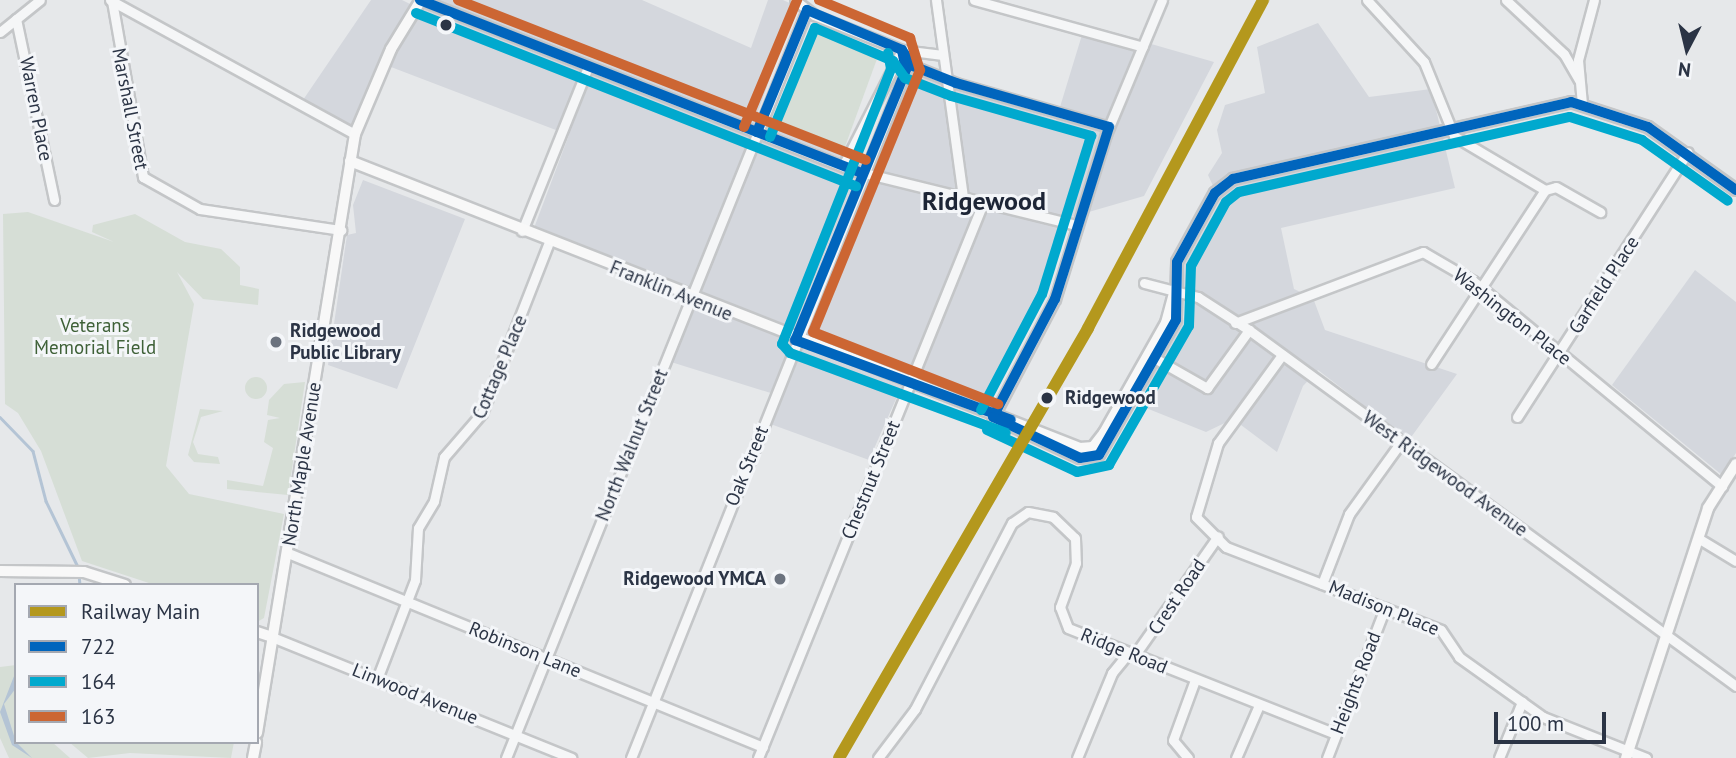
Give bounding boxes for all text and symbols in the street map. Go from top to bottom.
north arrow [1652,14,1722,84]
unlabelled marker [439,18,453,32]
street label: Marshall Street [107,46,153,172]
street label: Warren Place [15,55,57,163]
text: N [1677,57,1692,83]
district label: Ridgewood [922,185,1046,217]
street label: Garfield Place [1564,232,1644,338]
street label: Franklin Avenue [606,256,736,326]
street label: Washington Place [1448,264,1576,370]
street label: Cottage Place [468,311,532,423]
park label: Veterans Memorial Field [34,315,156,359]
place label: Ridgewood Public Library [290,320,401,364]
marker: Ridgewood Public Library [268,334,284,350]
street label: North Walnut Street [591,365,673,525]
street label: North Maple Avenue [278,380,326,548]
marker: Ridgewood [1035,386,1059,410]
place label: Ridgewood [1065,387,1156,409]
street label: West Ridgewood Avenue [1358,406,1532,542]
street label: Chestnut Street [837,417,905,543]
street label: Oak Street [720,422,774,510]
street label: Crest Road [1143,555,1211,639]
place label: Ridgewood YMCA [623,568,766,590]
marker: Ridgewood YMCA [772,571,788,587]
street label: Madison Place [1326,576,1442,640]
legend [14,583,259,744]
text: Railway Main [81,598,200,625]
street label: Robinson Lane [466,617,584,683]
street label: Ridge Road [1077,623,1171,679]
street label: Heights Road [1326,629,1386,737]
text: 722 [81,633,115,660]
street label: Linwood Avenue [349,658,481,730]
text: 164 [81,668,115,695]
scale bar [1498,698,1610,742]
text: 163 [81,703,115,730]
text: 100 m [1507,710,1564,737]

